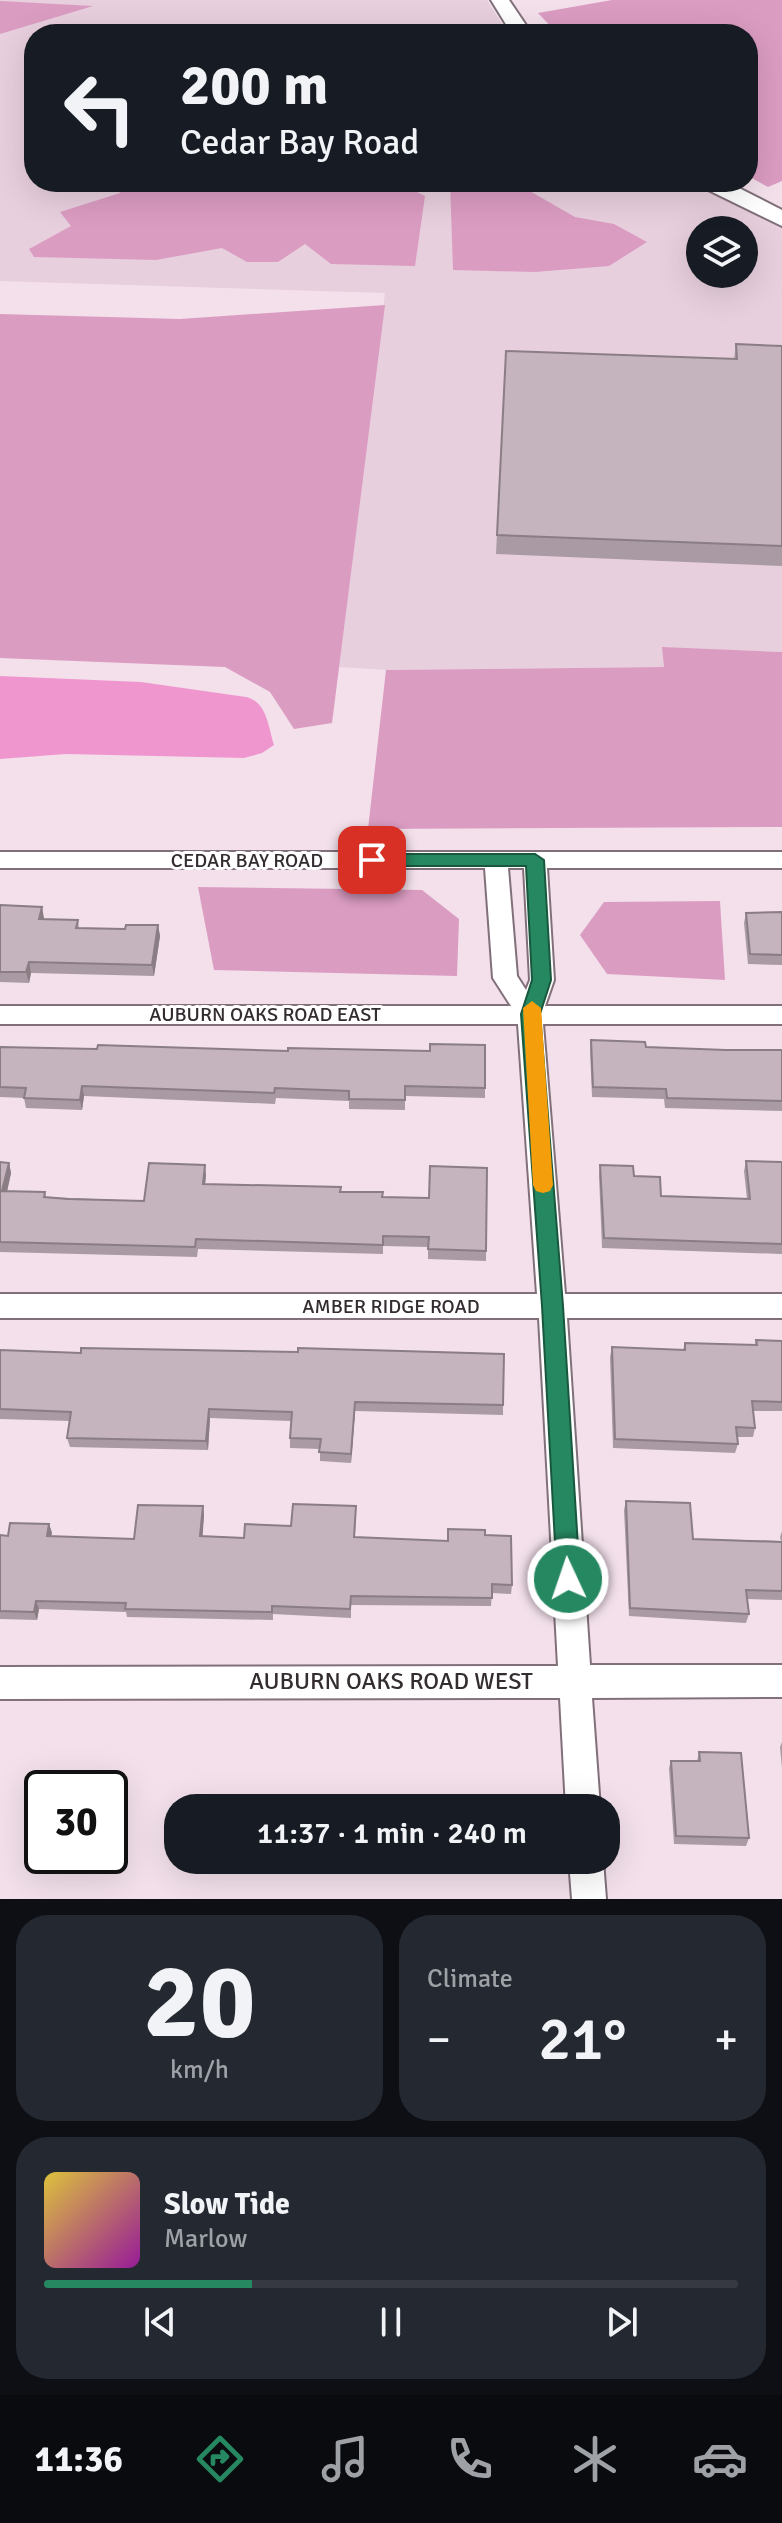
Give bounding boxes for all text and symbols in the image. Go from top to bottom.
text: 200 m [180,51,328,120]
icon: left [48,56,152,160]
text: Cedar Bay Road [180,120,419,165]
map controls [686,216,758,288]
button: layers [686,216,758,288]
pin [338,826,406,894]
icon: arrive [350,838,394,882]
street label: CEDAR BAY ROAD [171,848,323,873]
street label: AUBURN OAKS ROAD EAST [149,1002,381,1027]
street label: AMBER RIDGE ROAD [302,1294,480,1319]
position arrow [526,1537,610,1621]
street label: AUBURN OAKS ROAD WEST [249,1666,533,1696]
speed limit sign: 30 [24,1770,128,1874]
text: 11:37 · 1 min · 240 m [257,1815,527,1852]
text: 20 [143,1938,256,2066]
text: Climate [427,1963,513,1995]
text: 21° [539,2003,626,2077]
text: − [427,2013,451,2067]
text: + [714,2013,738,2067]
text: km/h [170,2054,229,2086]
text: Slow Tide [164,2186,290,2223]
text: Marlow [164,2223,247,2255]
icon: previous [138,2300,182,2344]
icon: pause [369,2300,413,2344]
icon: next [600,2300,644,2344]
icon: directions [192,2431,248,2487]
icon: music [317,2431,373,2487]
icon: phone [442,2431,498,2487]
icon: climate [567,2431,623,2487]
icon: car [692,2431,748,2487]
text: 11:36 [34,2437,123,2482]

